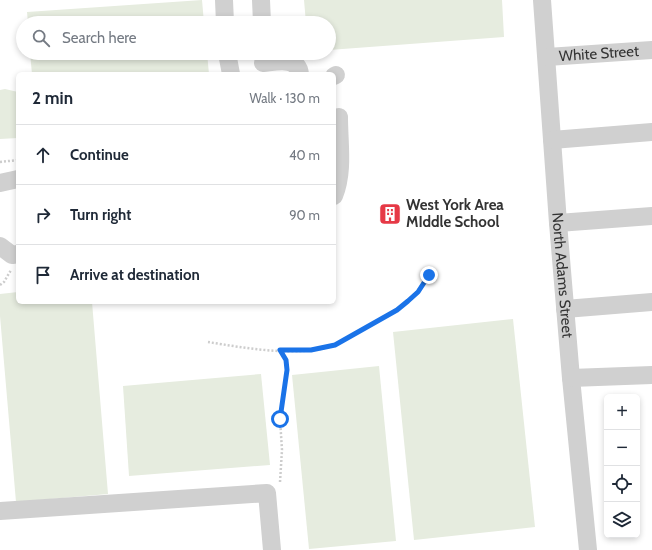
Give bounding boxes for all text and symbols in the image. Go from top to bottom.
search box [16,16,336,60]
icon: search [30,27,52,49]
text: Search here [62,29,137,47]
street label: White Street [558,42,639,65]
text: 2 min [32,88,73,108]
text: Walk · 130 m [249,90,320,106]
icon: ahead [32,144,54,166]
text: Continue [70,146,129,164]
text: 40 m [289,147,320,163]
place label: West York Area MIddle School [406,196,504,231]
building icon: West York Area MIddle School [377,201,403,227]
icon: right [32,204,54,226]
text: Turn right [70,206,131,224]
text: 90 m [289,207,320,223]
street label: North Adams Street [548,212,577,339]
icon: arrive [32,264,54,286]
text: Arrive at destination [70,266,200,284]
route end [420,266,438,284]
map controls [604,394,640,538]
button: + [604,394,640,430]
route start [271,410,289,428]
button: − [604,430,640,466]
button: locate [604,466,640,502]
button: layers [604,502,640,538]

